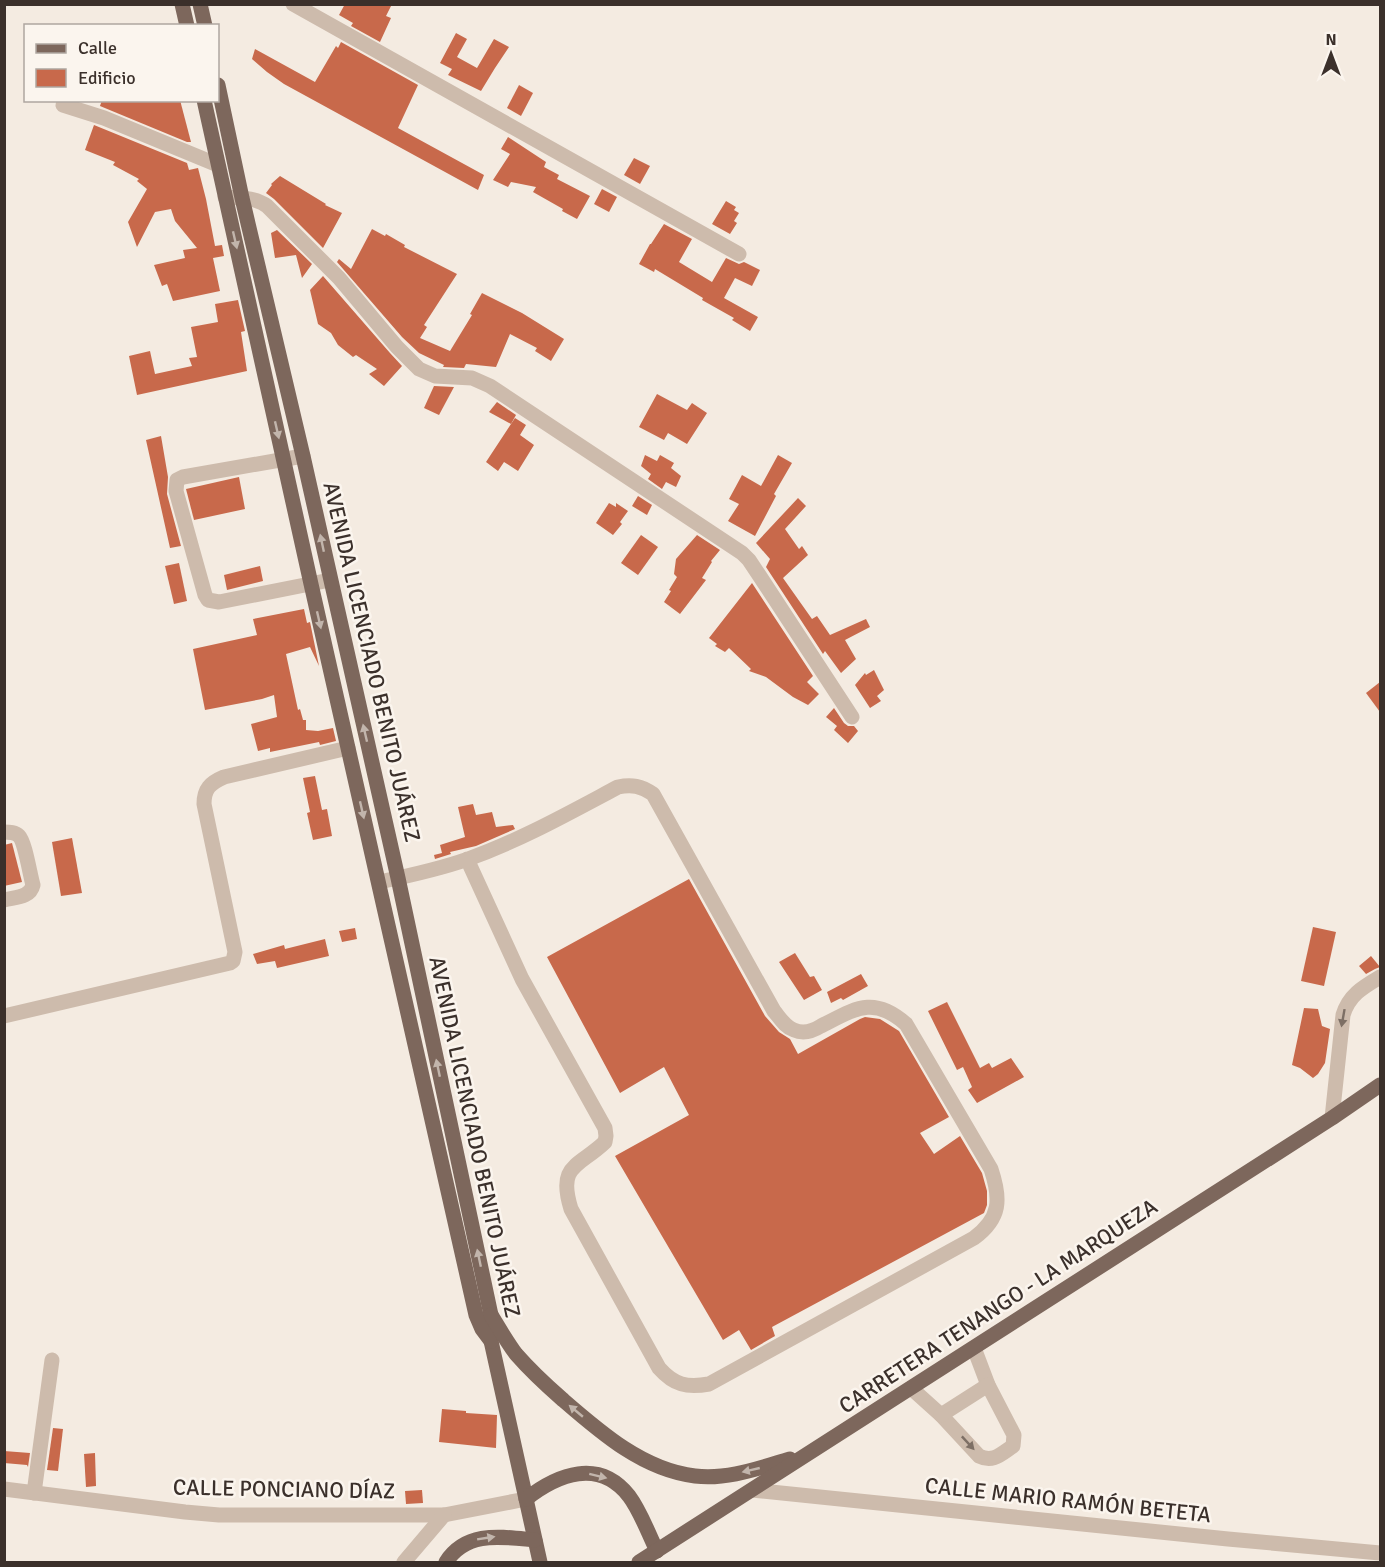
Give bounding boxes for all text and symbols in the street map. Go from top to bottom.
legend [24,24,219,102]
north arrow [1301,24,1361,84]
text: N [1325,30,1337,50]
text: Calle [78,37,117,59]
text: Edificio [78,67,136,89]
one-way arrow [230,230,240,249]
one-way arrow [273,421,282,440]
street label: AVENIDA LICENCIADO BENITO JUÁREZ [317,479,427,845]
one-way arrow [317,534,326,553]
one-way arrow [315,611,324,630]
one-way arrow [360,724,369,743]
one-way arrow [358,801,368,820]
street label: AVENIDA LICENCIADO BENITO JUÁREZ [423,954,527,1320]
one-way arrow [1338,1009,1347,1028]
one-way arrow [433,1058,443,1077]
street label: CARRETERA TENANGO - LA MARQUEZA [834,1193,1163,1419]
one-way arrow [474,1249,483,1268]
one-way arrow [568,1404,584,1417]
one-way arrow [960,1436,974,1450]
one-way arrow [742,1465,760,1475]
one-way arrow [589,1472,607,1482]
street label: CALLE MARIO RAMÓN BETETA [924,1472,1213,1529]
street label: CALLE PONCIANO DÍAZ [173,1474,395,1504]
one-way arrow [477,1533,496,1542]

